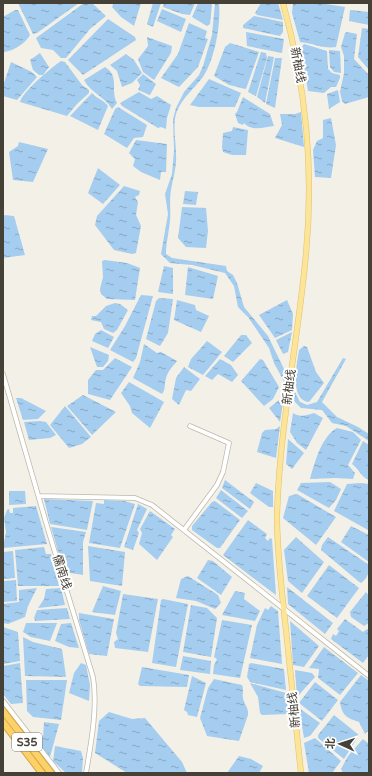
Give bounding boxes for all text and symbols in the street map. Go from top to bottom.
street label: 新柚线 [288,46,308,84]
street label: 新柚线 [280,368,298,406]
street label: 儒南线 [50,553,74,591]
street label: 新柚线 [285,691,303,729]
north arrow [320,724,360,764]
road number: S35 [12,733,42,751]
text: 北 [324,738,337,749]

